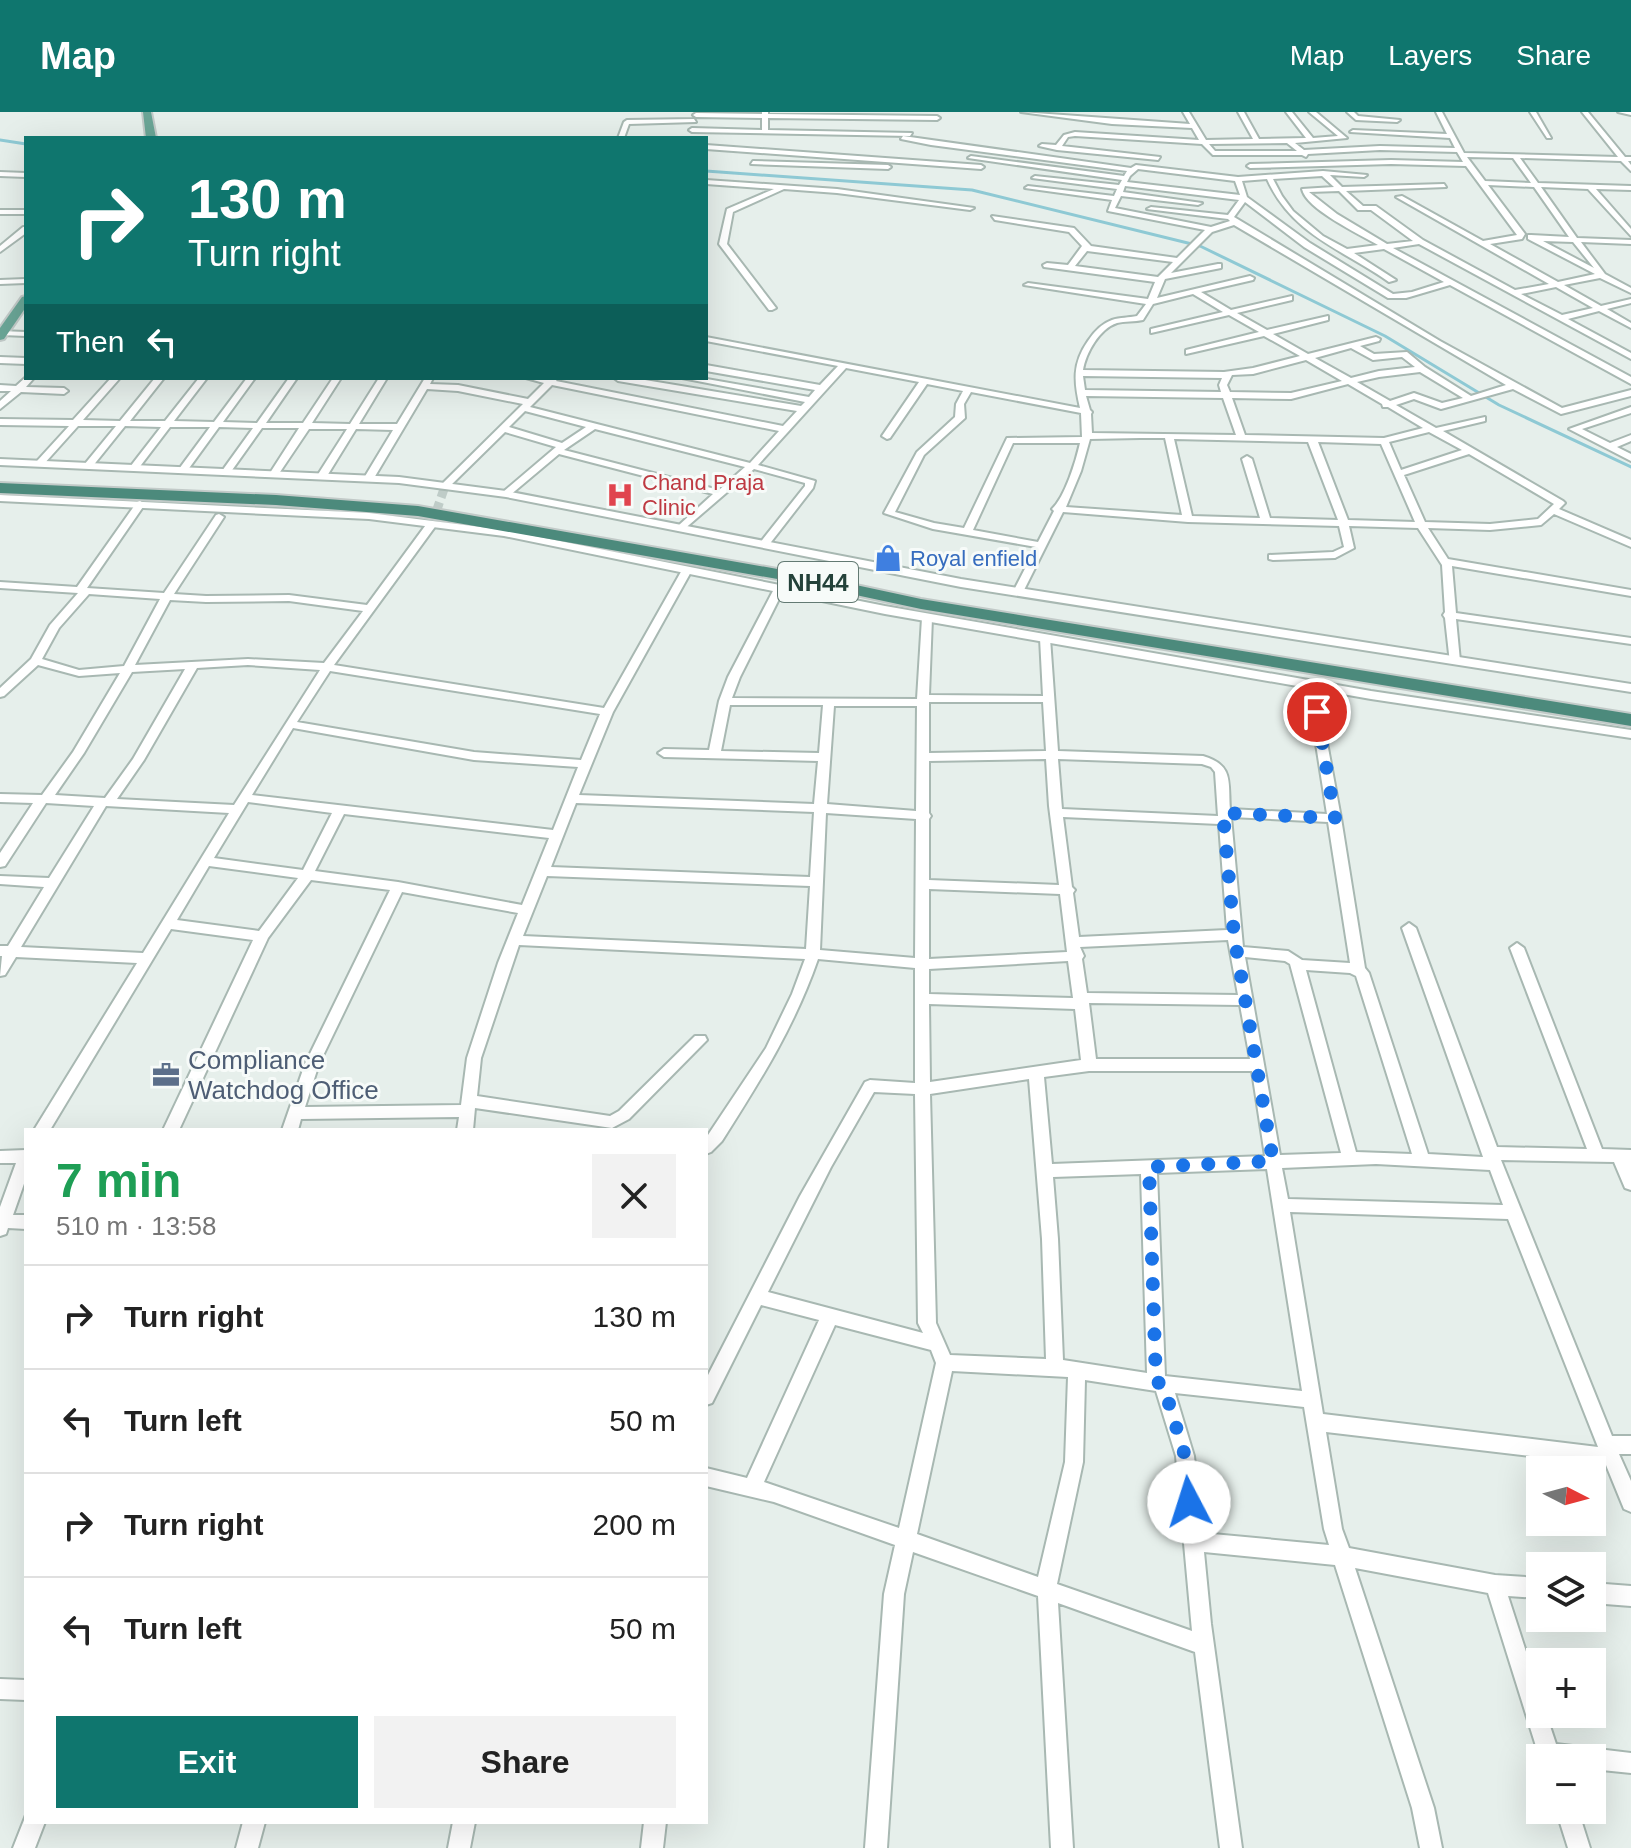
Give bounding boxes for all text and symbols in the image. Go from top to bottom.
text: Map [40,35,116,77]
text: Map [1290,40,1344,71]
text: Layers [1388,40,1472,71]
text: Share [1516,40,1591,71]
text: 130 m [188,167,347,230]
icon: right [56,168,160,272]
text: Turn right [188,233,341,274]
icon: left [140,320,184,364]
text: Then [56,325,124,358]
place label: Chand Praja Clinic [642,470,765,520]
hospital icon: Chand Praja Clinic [605,480,635,510]
shop icon: Royal enfield [873,543,903,573]
place label: Royal enfield [910,546,1037,571]
road number: NH44 [778,562,858,602]
pin [1283,678,1351,746]
icon: arrive [1295,690,1339,734]
place label: Compliance Watchdog Office [188,1045,379,1105]
office icon: Compliance Watchdog Office [151,1060,181,1090]
text: 7 min [56,1154,181,1207]
button: close [592,1154,676,1238]
text: 510 m · 13:58 [56,1211,216,1241]
icon: right [56,1295,100,1339]
text: Turn right [124,1300,263,1333]
text: 130 m [593,1300,676,1333]
icon: left [56,1399,100,1443]
text: Turn left [124,1404,242,1437]
text: 50 m [609,1404,676,1437]
north arrow [1526,1456,1606,1536]
map controls [1526,1456,1606,1824]
position arrow [1147,1460,1231,1544]
icon: right [56,1503,100,1547]
text: Turn right [124,1508,263,1541]
text: 200 m [593,1508,676,1541]
button: layers [1526,1552,1606,1632]
icon: left [56,1607,100,1651]
text: Turn left [124,1612,242,1645]
text: 50 m [609,1612,676,1645]
button: + [1526,1648,1606,1728]
button: Exit [56,1716,358,1808]
button: Share [374,1716,676,1808]
button: − [1526,1744,1606,1824]

